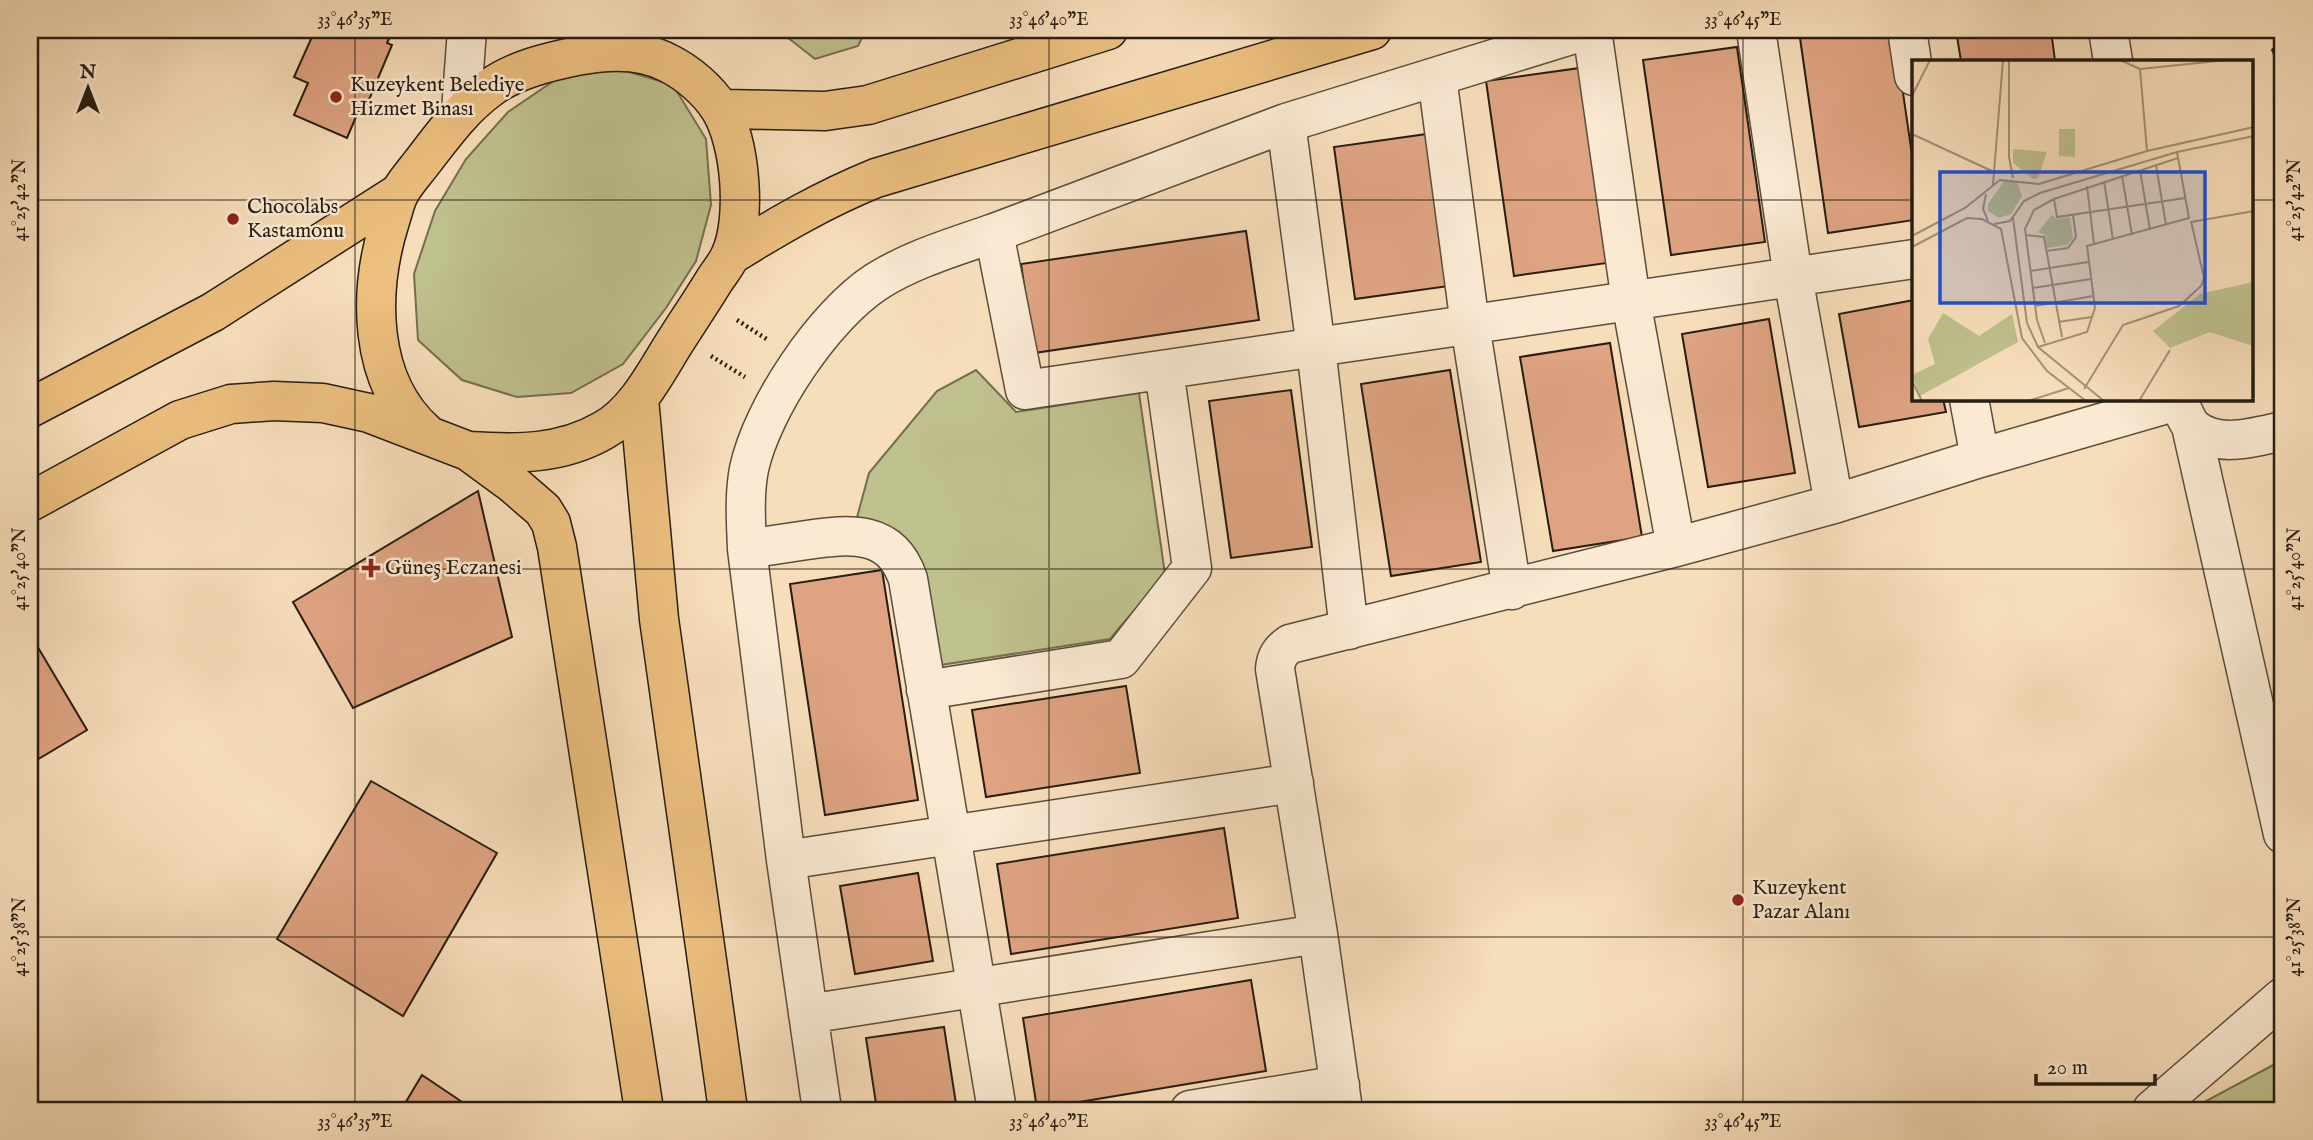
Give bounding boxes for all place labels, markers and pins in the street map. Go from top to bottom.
place label: Kuzeykent Belediye Hizmet Binası [350,72,525,123]
marker: Kuzeykent Belediye Hizmet Binası [328,89,344,105]
place label: Chocolabs Kastamonu [247,194,344,245]
marker: Chocolabs Kastamonu [225,211,241,227]
place label: Güneş Eczanesi [385,555,522,582]
marker: Güneş Eczanesi [363,560,379,576]
place label: Kuzeykent Pazar Alanı [1752,875,1850,926]
marker: Kuzeykent Pazar Alanı [1730,892,1746,908]

